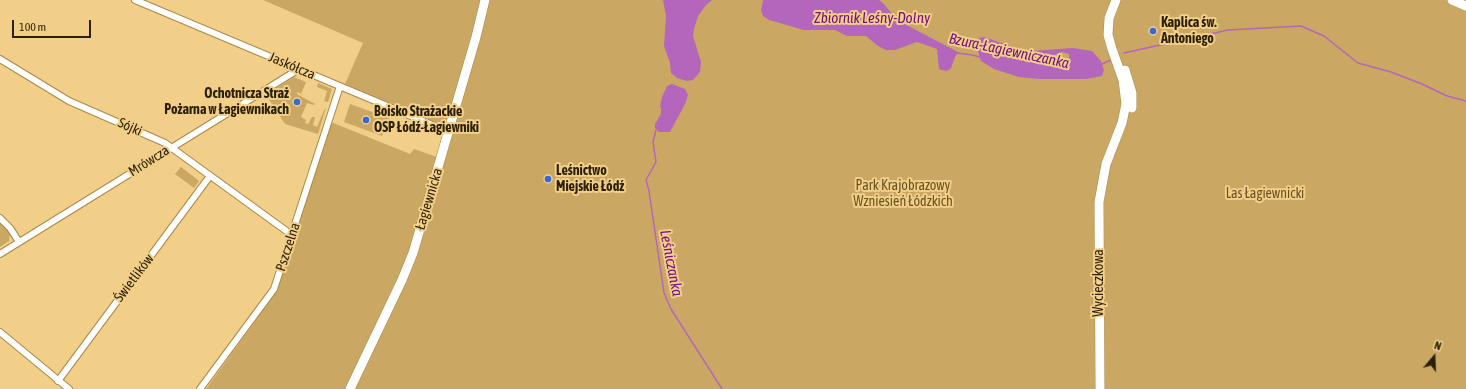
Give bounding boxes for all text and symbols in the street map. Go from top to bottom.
water label: Zbiornik Leśny-Dolny [814,9,930,27]
scale bar [14,12,93,38]
place label: Kaplica św. Antoniego [1161,15,1217,48]
text: 100 m [19,20,46,34]
marker: Kaplica św. Antoniego [1148,26,1158,36]
water label: Bzura-Łagiewniczanka [947,29,1071,73]
street label: Jaskółcza [266,49,318,83]
place label: Ochotnicza Straż Pożarna w Łagiewnikach [164,86,289,118]
marker: Ochotnicza Straż Pożarna w Łagiewnikach [292,97,302,107]
place label: Boisko Strażackie OSP Łódź-Łagiewniki [374,104,479,136]
street label: Sójki [115,114,145,140]
marker: Boisko Strażackie OSP Łódź-Łagiewniki [361,115,371,125]
street label: Mrówcza [126,142,172,180]
place label: Leśnictwo Miejskie Łódź [556,163,624,196]
street label: Łagiewnicka [412,166,446,232]
marker: Leśnictwo Miejskie Łódź [543,174,553,184]
park label: Park Krajobrazowy Wzniesień Łódzkich [853,178,953,210]
park label: Las Łagiewnicki [1226,186,1304,202]
street label: Pszczelna [272,221,304,273]
water label: Leśniczanka [656,228,686,298]
street label: Wycieczkowa [1091,249,1107,317]
street label: Świetlików [111,251,157,305]
north arrow [1414,337,1454,377]
text: N [1433,339,1443,352]

